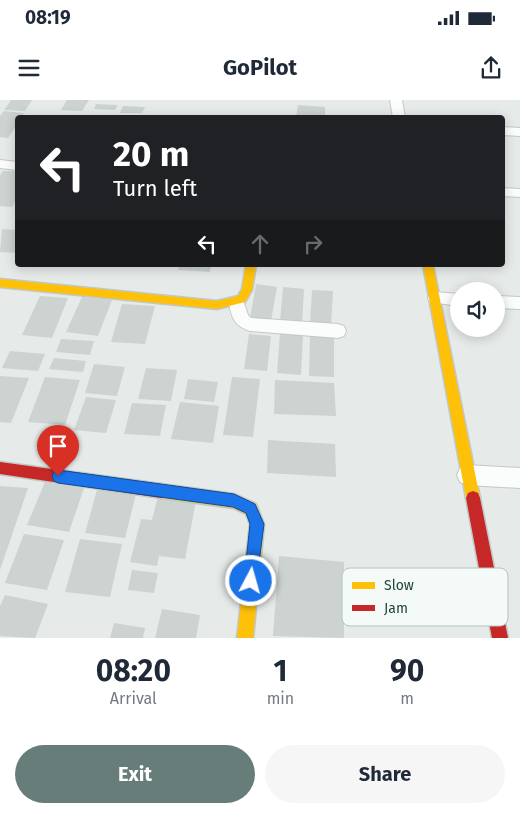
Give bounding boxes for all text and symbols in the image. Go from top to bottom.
text: 08:19 [25,6,71,29]
icon: menu [15,54,43,82]
text: GoPilot [223,54,297,81]
icon: share [477,54,505,82]
text: 20 m [113,133,189,175]
icon: left [30,135,95,200]
text: Turn left [113,175,197,202]
icon: left [193,230,221,258]
icon: ahead [246,230,274,258]
icon: right [299,230,327,258]
map controls [450,282,505,337]
button: sound [450,282,505,337]
pin [37,425,79,476]
icon: arrive [44,432,72,460]
position arrow [224,554,276,606]
legend [342,568,508,626]
text: Slow [384,577,414,594]
text: Jam [384,600,408,617]
text: 08:20 [96,653,171,689]
text: 1 [273,653,287,689]
text: 90 [390,653,424,689]
text: Arrival [110,689,157,708]
text: min [267,689,294,708]
text: m [400,689,414,708]
button: Exit [15,745,255,803]
button: Share [265,745,505,803]

